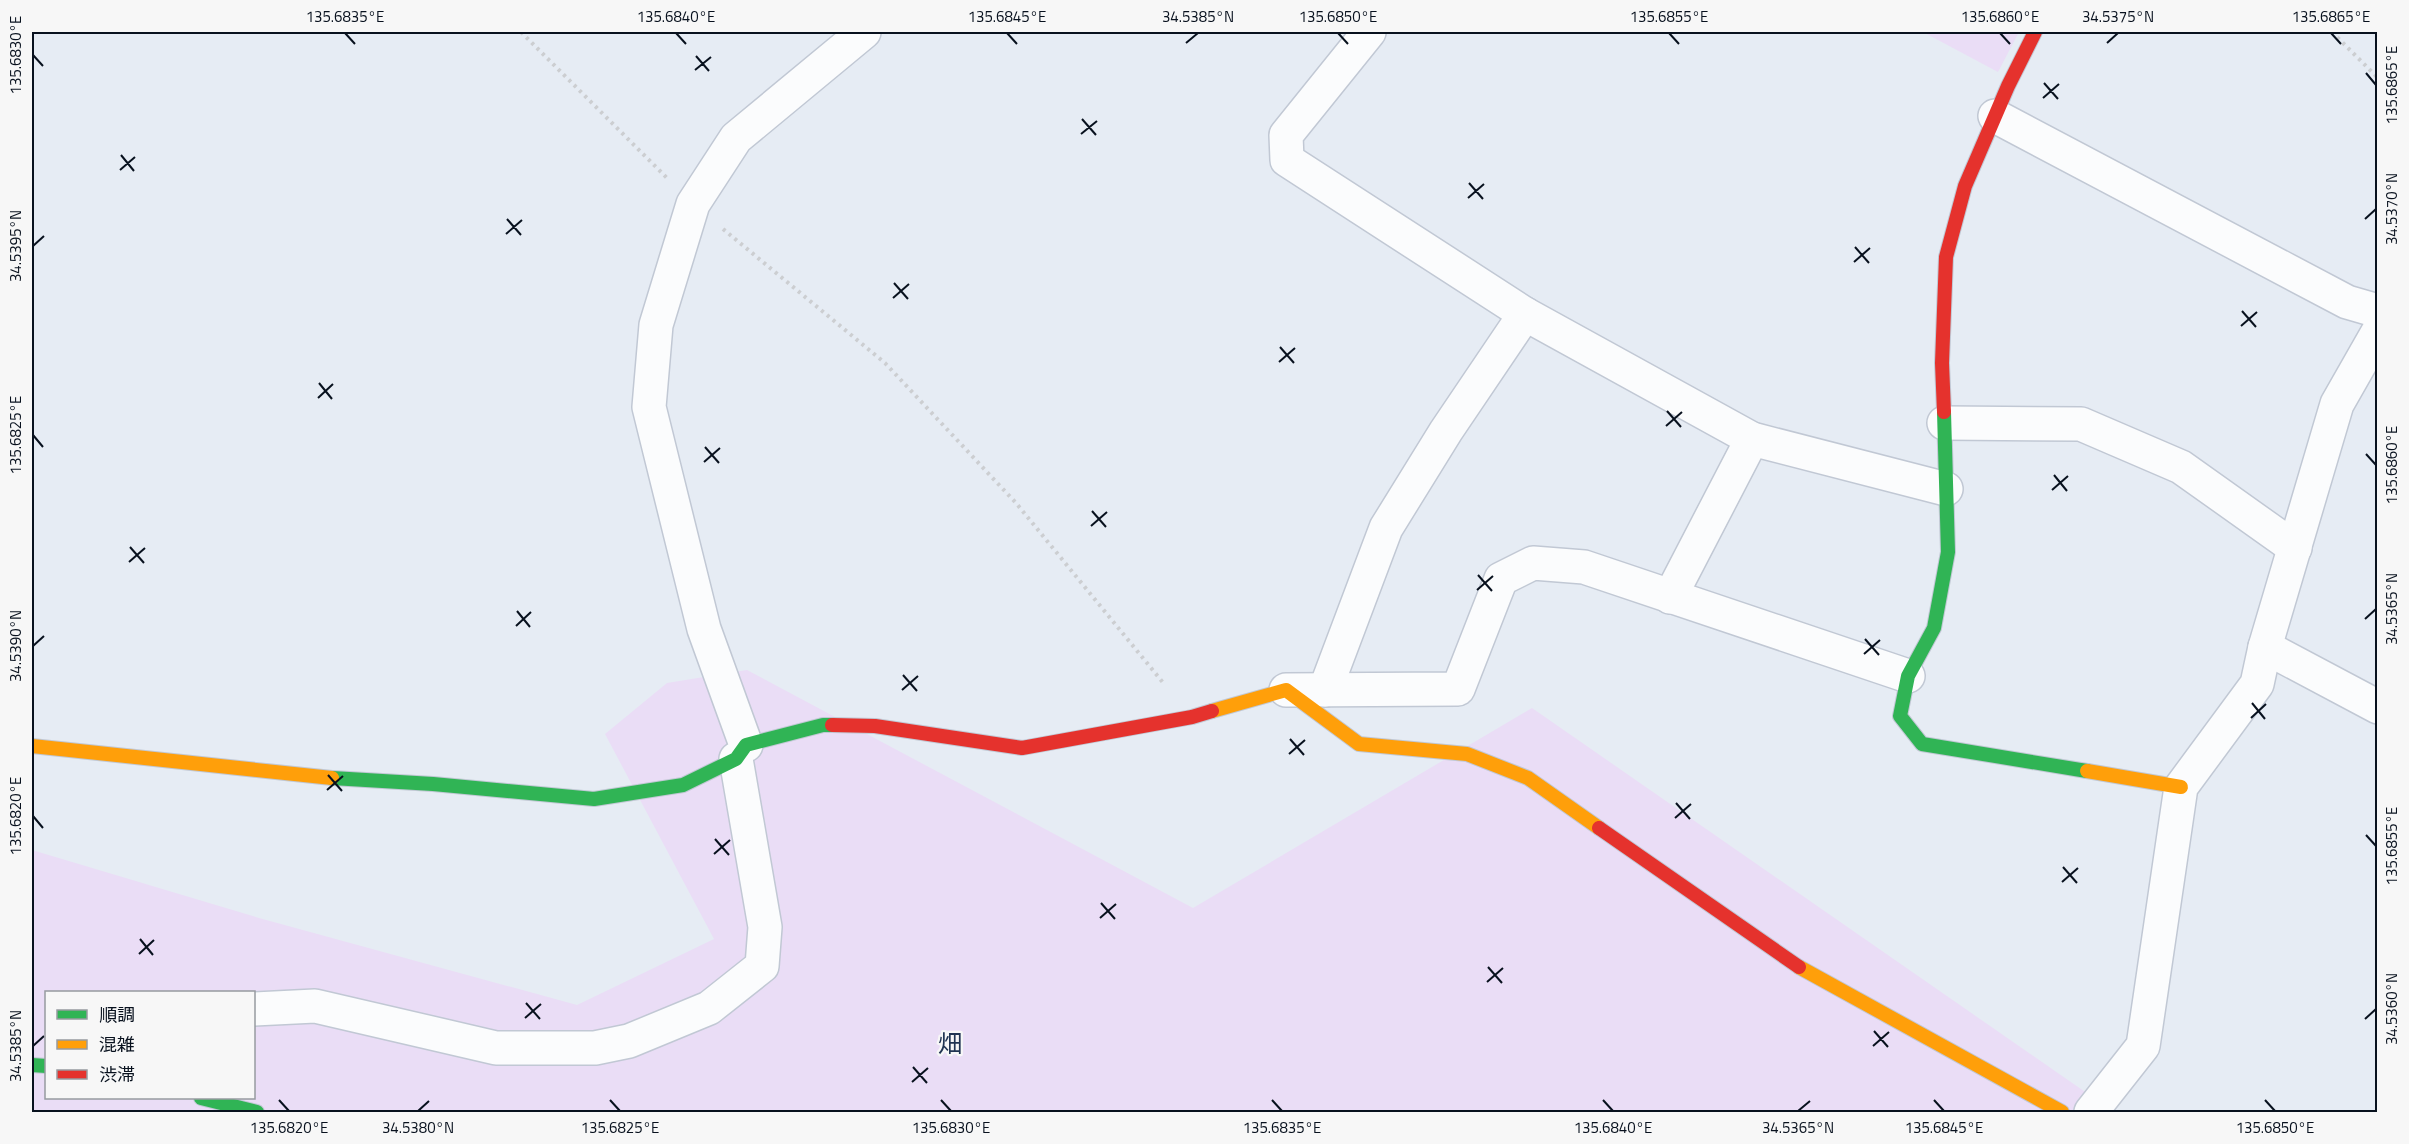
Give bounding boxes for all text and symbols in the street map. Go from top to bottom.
text: 135.6835°E [306,5,384,28]
text: 135.6840°E [637,5,715,28]
text: 135.6845°E [968,5,1046,28]
text: 34.5385°N [1162,5,1234,28]
text: 135.6850°E [1299,5,1377,28]
text: 135.6855°E [1630,5,1708,28]
text: 135.6860°E [1961,5,2039,28]
text: 34.5375°N [2082,5,2154,28]
text: 135.6865°E [2292,5,2370,28]
text: 135.6830°E [4,16,27,94]
text: 135.6865°E [2380,46,2403,124]
text: 34.5370°N [2380,173,2403,245]
text: 34.5395°N [4,210,27,282]
text: 135.6825°E [4,396,27,474]
text: 135.6860°E [2380,426,2403,504]
text: 34.5365°N [2380,573,2403,645]
text: 34.5390°N [4,610,27,682]
text: 135.6820°E [4,777,27,855]
text: 135.6855°E [2380,807,2403,885]
text: 34.5360°N [2380,973,2403,1045]
legend [45,991,255,1099]
text: 順調 [99,1001,135,1028]
text: 34.5385°N [4,1010,27,1082]
district label: 畑 [938,1025,962,1061]
text: 混雑 [99,1031,135,1058]
text: 渋滞 [99,1061,135,1088]
text: 135.6820°E [250,1116,328,1139]
text: 34.5380°N [382,1116,454,1139]
text: 135.6825°E [581,1116,659,1139]
text: 135.6830°E [912,1116,990,1139]
text: 135.6835°E [1243,1116,1321,1139]
text: 135.6840°E [1574,1116,1652,1139]
text: 34.5365°N [1762,1116,1834,1139]
text: 135.6845°E [1905,1116,1983,1139]
text: 135.6850°E [2236,1116,2314,1139]

